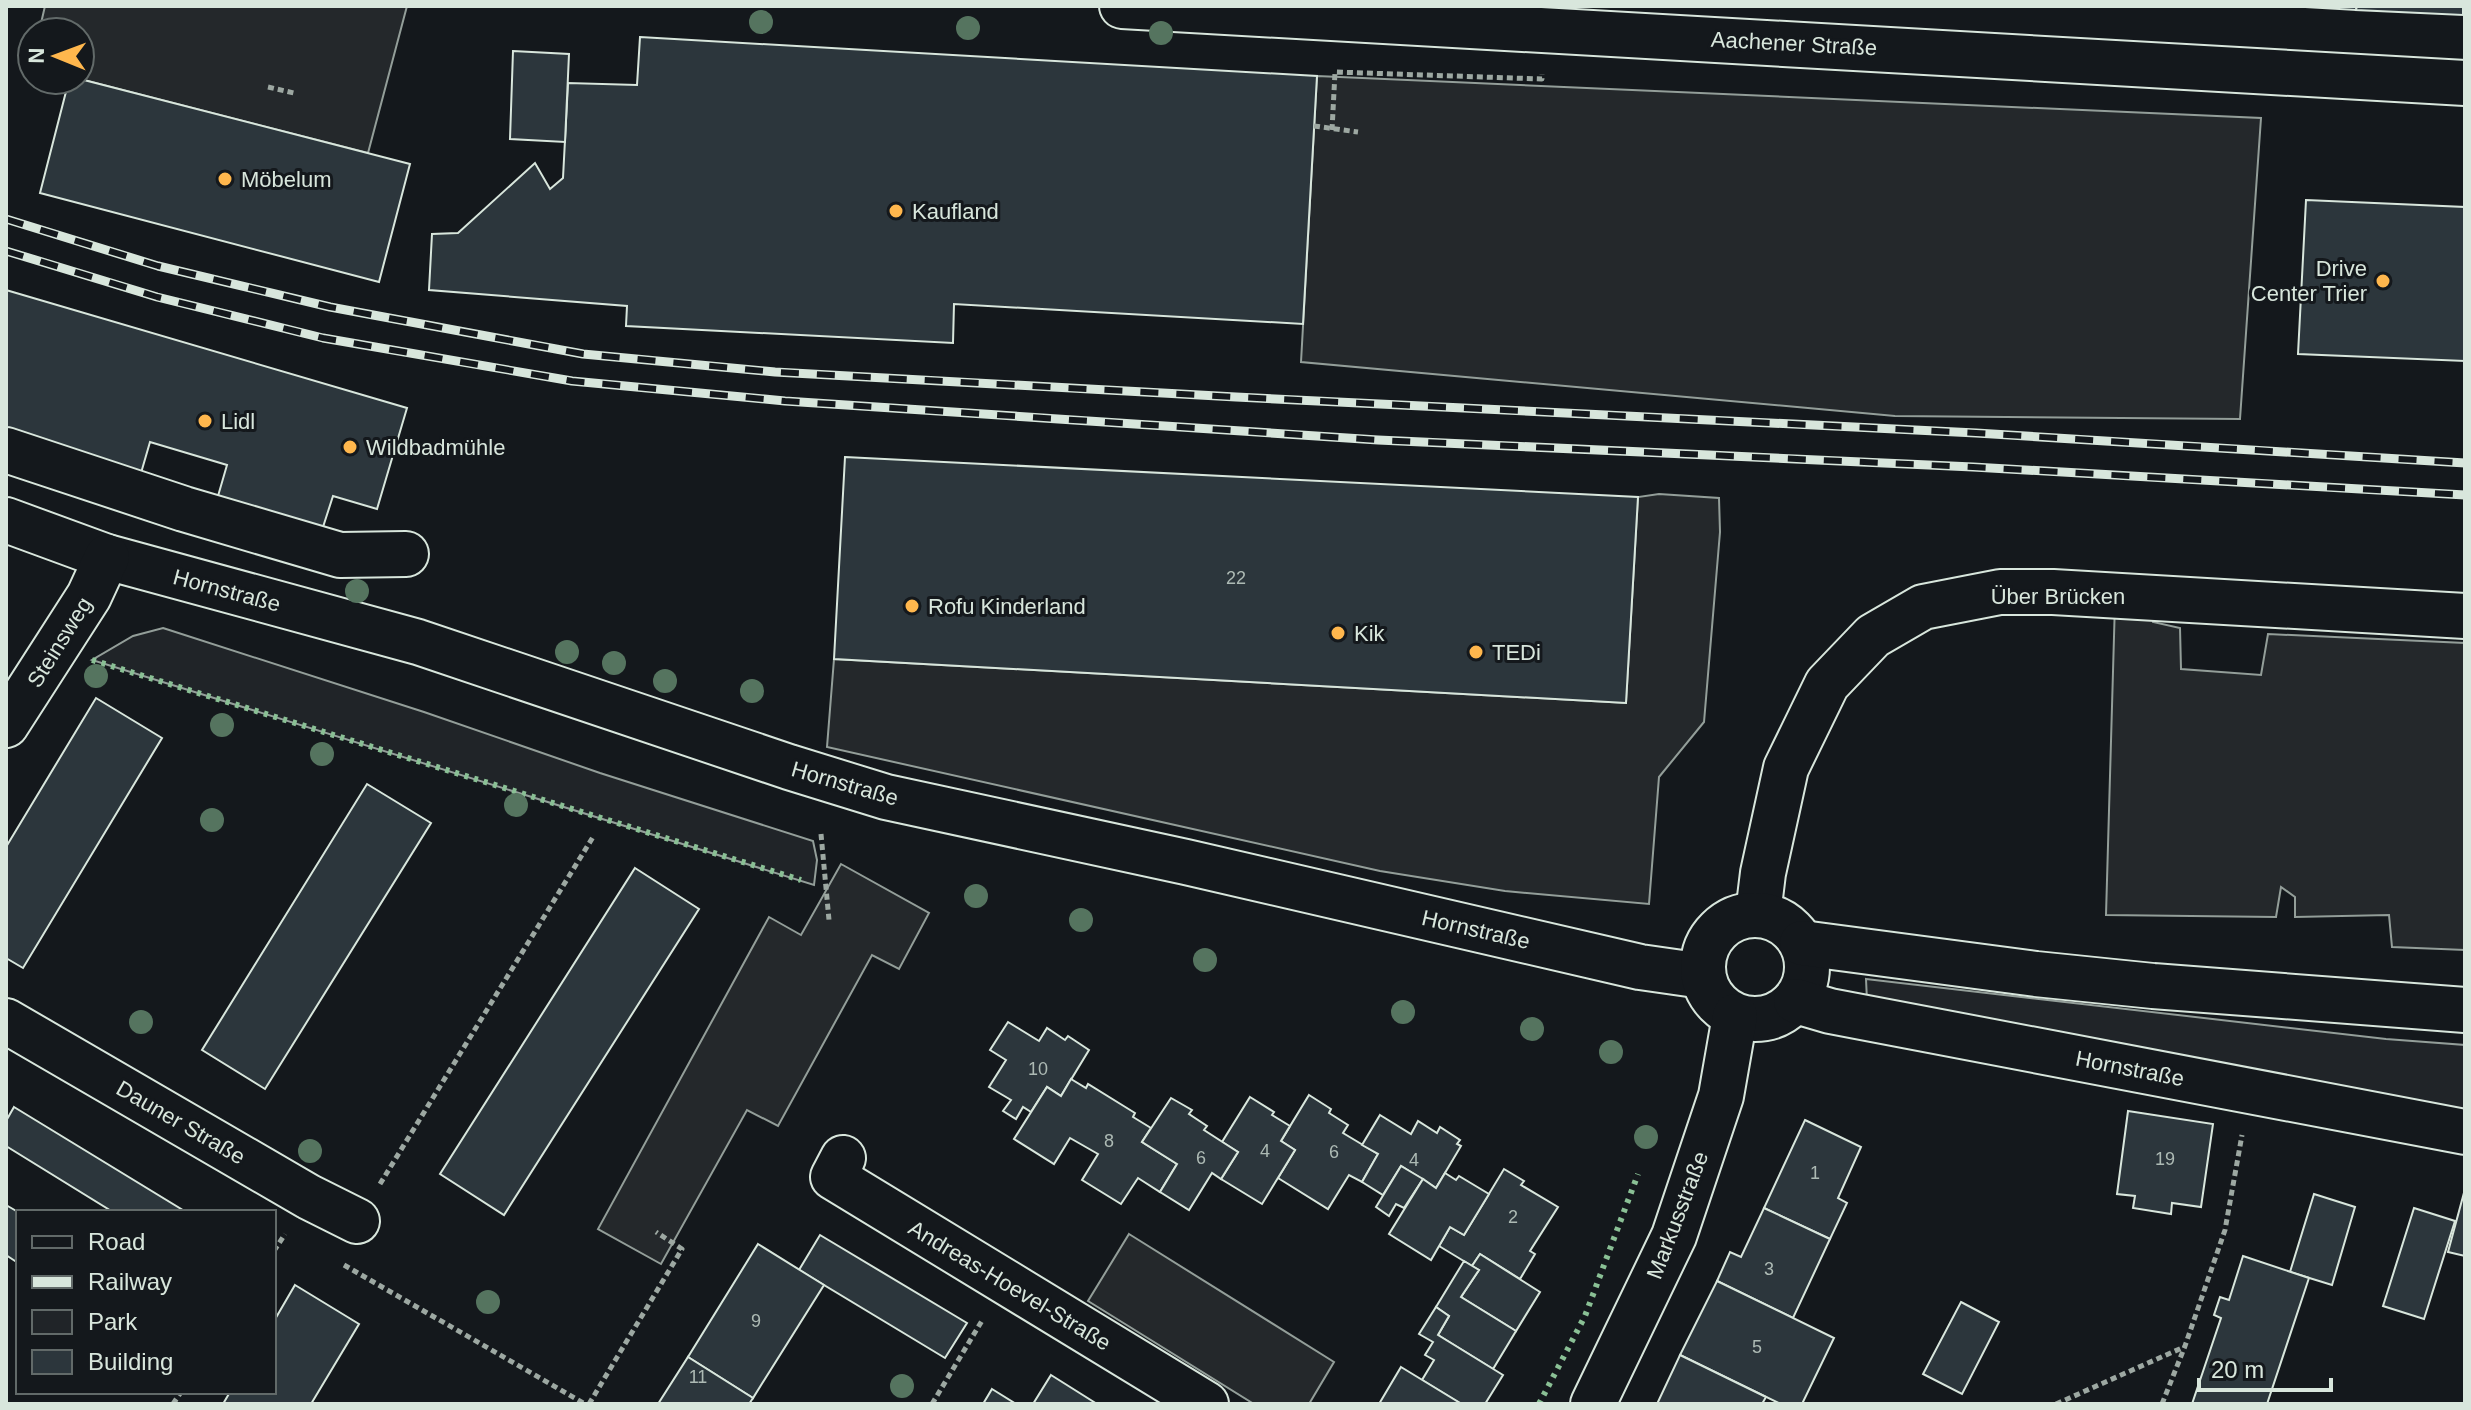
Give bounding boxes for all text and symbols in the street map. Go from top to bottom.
north arrow [16,16,96,96]
street label: Aachener Straße [1710,27,1878,60]
text: N [24,47,49,64]
place label: Möbelum [241,167,331,192]
marker: Möbelum [216,170,234,188]
place label: Kaufland [912,199,999,224]
marker: Kaufland [887,202,905,220]
place label: Drive Center Trier [2251,256,2367,306]
marker: Drive Center Trier [2374,272,2392,290]
place label: Lidl [221,409,255,434]
marker: Lidl [196,412,214,430]
place label: Wildbadmühle [366,435,505,460]
marker: Wildbadmühle [341,438,359,456]
street label: Hornstraße [170,564,283,617]
house number: 22 [1226,568,1246,588]
street label: Über Brücken [1991,584,2125,609]
street label: Steinsweg [22,593,97,692]
place label: Rofu Kinderland [928,594,1086,619]
marker: Rofu Kinderland [903,597,921,615]
place label: Kik [1354,621,1386,646]
marker: Kik [1329,624,1347,642]
place label: TEDi [1492,640,1541,665]
marker: TEDi [1467,643,1485,661]
street label: Hornstraße [789,756,901,811]
street label: Hornstraße [1419,905,1532,954]
street label: Hornstraße [2074,1046,2186,1091]
house number: 10 [1028,1059,1048,1079]
street label: Dauner Straße [112,1076,249,1169]
house number: 8 [1104,1131,1114,1151]
house number: 4 [1260,1141,1270,1161]
house number: 6 [1329,1142,1339,1162]
house number: 6 [1196,1148,1206,1168]
street label: Markusstraße [1642,1148,1713,1282]
house number: 19 [2155,1149,2175,1169]
house number: 4 [1409,1150,1419,1170]
house number: 1 [1810,1163,1820,1183]
house number: 2 [1508,1207,1518,1227]
legend [16,1210,276,1394]
street label: Andreas-Hoevel-Straße [904,1215,1115,1356]
text: Road [88,1228,145,1255]
house number: 3 [1764,1259,1774,1279]
text: Railway [88,1268,172,1295]
text: Park [88,1308,138,1335]
house number: 9 [751,1311,761,1331]
house number: 5 [1752,1337,1762,1357]
scale bar [2199,1342,2331,1392]
text: Building [88,1348,173,1375]
text: 20 m [2211,1356,2264,1383]
house number: 11 [689,1367,707,1387]

